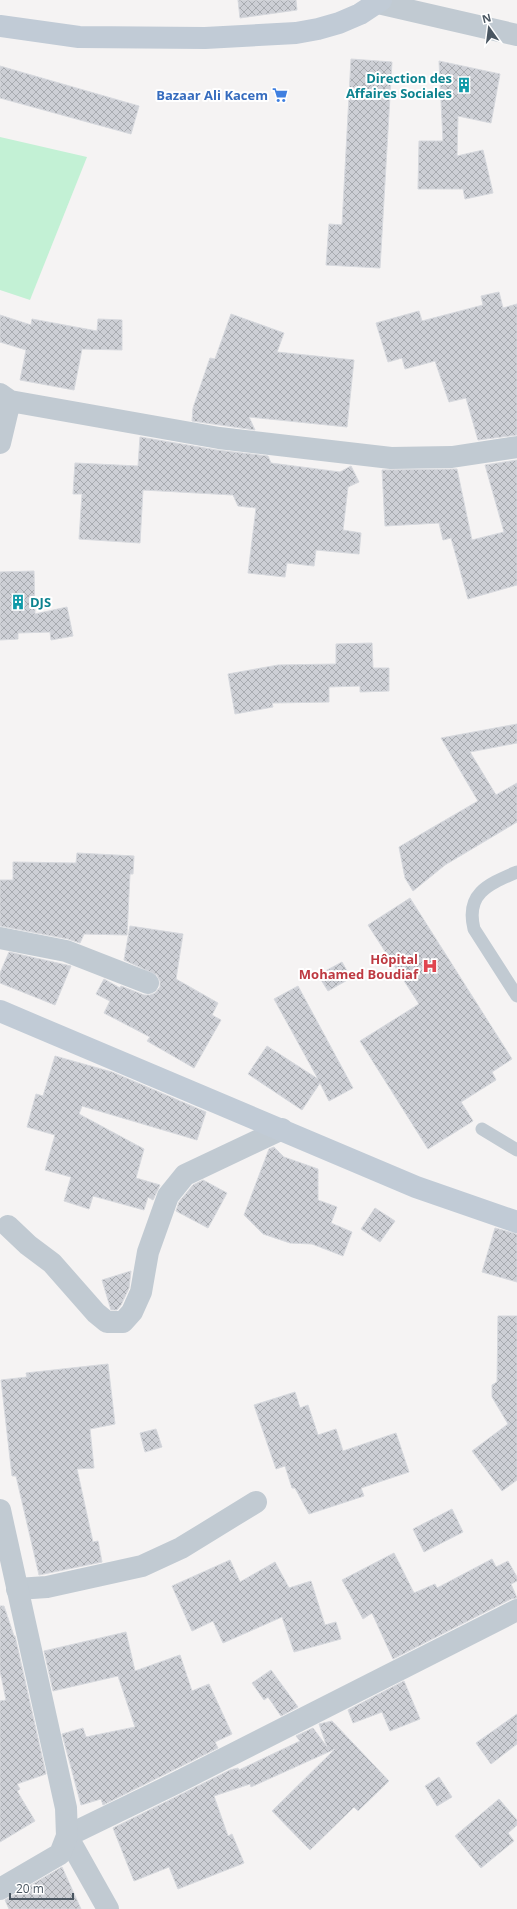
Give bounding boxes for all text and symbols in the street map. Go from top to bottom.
north arrow [469,8,509,48]
text: N [480,9,493,26]
place label: Direction des Affaires Sociales [346,69,452,102]
building icon: Direction des Affaires Sociales [455,76,473,94]
place label: Bazaar Ali Kacem [156,86,268,104]
supermarket icon: Bazaar Ali Kacem [271,86,289,104]
building icon: DJS [9,593,27,611]
place label: DJS [30,593,51,611]
place label: Hôpital Mohamed Boudiaf [299,950,419,983]
hospital icon: Hôpital Mohamed Boudiaf [421,957,439,975]
scale bar [10,1875,73,1901]
text: 20 m [16,1880,44,1897]

